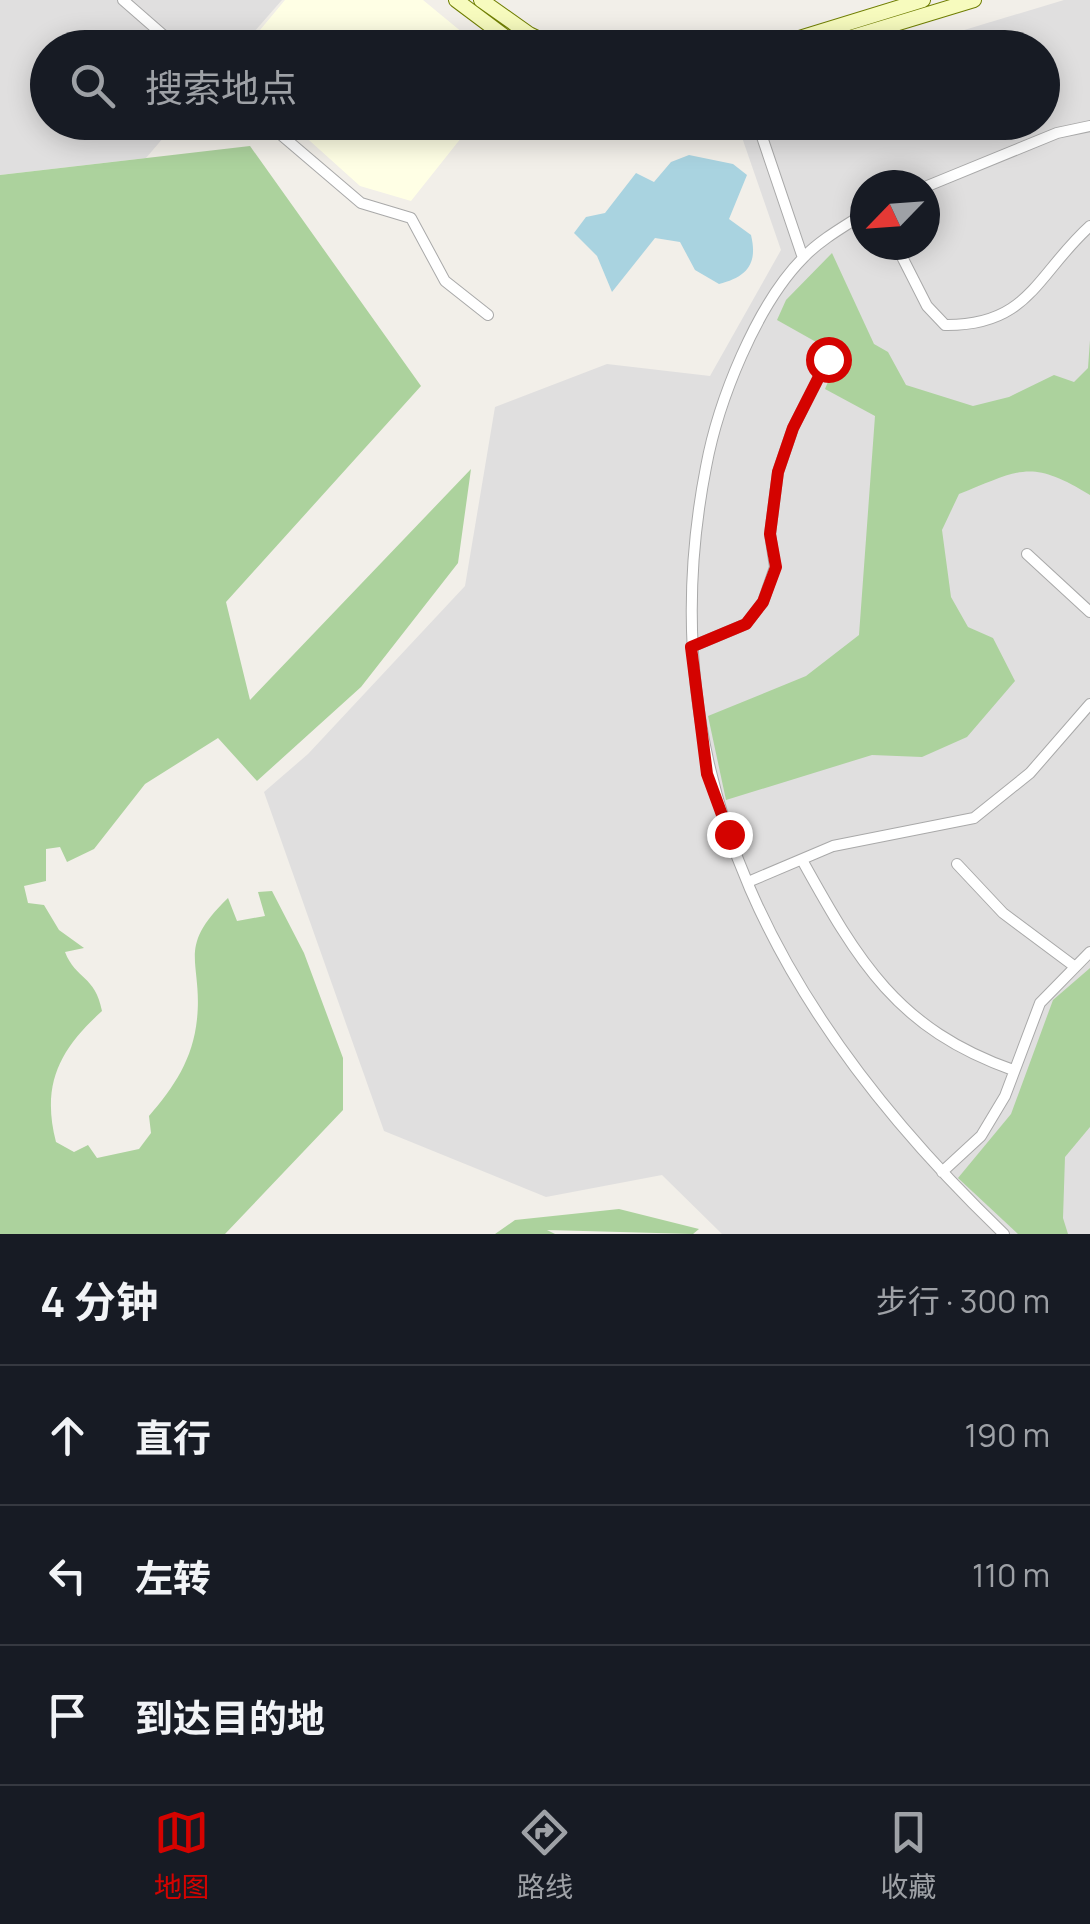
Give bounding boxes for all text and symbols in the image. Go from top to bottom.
search box [30,30,1060,140]
icon: search [65,58,120,113]
text: 搜索地点 [145,61,297,113]
north arrow [850,170,940,260]
route start [806,337,852,383]
route end [707,812,753,858]
text: 4 分钟 [40,1272,158,1330]
text: 步行 · 300 m [876,1279,1050,1323]
icon: ahead [40,1408,95,1463]
text: 直行 [135,1411,211,1463]
text: 190 m [965,1413,1050,1457]
icon: left [40,1548,95,1603]
text: 左转 [135,1551,211,1603]
text: 110 m [972,1553,1050,1597]
icon: arrive [40,1688,95,1743]
text: 到达目的地 [135,1691,325,1743]
tab: 地图 [154,1805,210,1905]
tab: 路线 [517,1805,573,1905]
tab: 收藏 [880,1805,936,1905]

